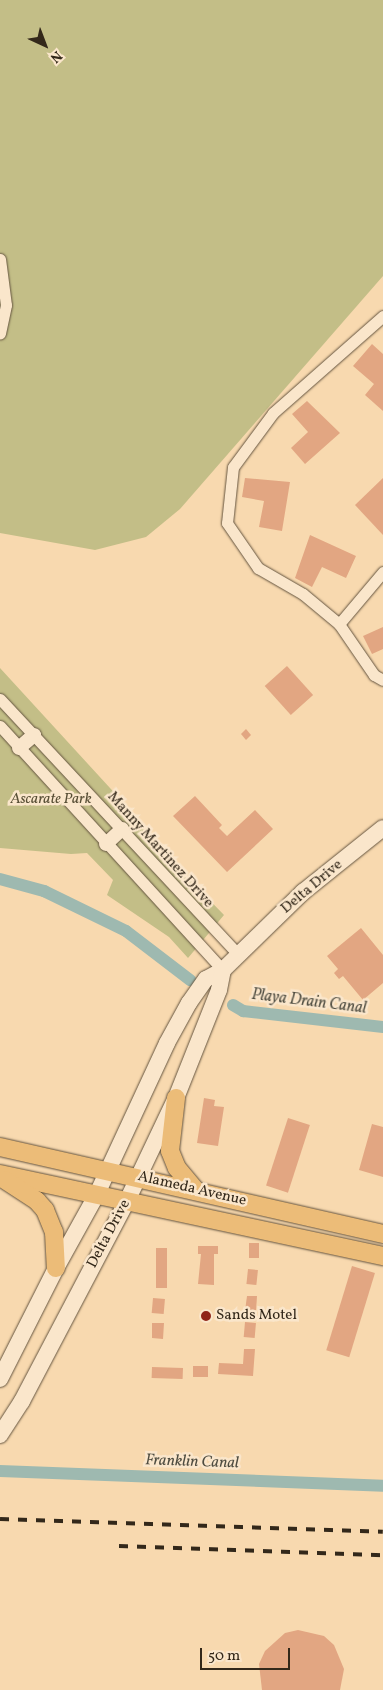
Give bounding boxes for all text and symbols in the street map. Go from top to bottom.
north arrow [20,20,70,70]
text: N [45,46,66,67]
street label: Manny Martinez Drive [103,788,217,912]
park label: Ascarate Park [10,791,92,809]
street label: Delta Drive [278,856,346,918]
water label: Playa Drain Canal [250,985,368,1019]
street label: Alameda Avenue [136,1168,248,1210]
street label: Delta Drive [83,1197,135,1271]
place label: Sands Motel [216,1307,297,1325]
marker: Sands Motel [200,1310,212,1322]
water label: Franklin Canal [145,1451,239,1473]
scale bar [203,1638,293,1670]
text: 50 m [208,1646,240,1667]

